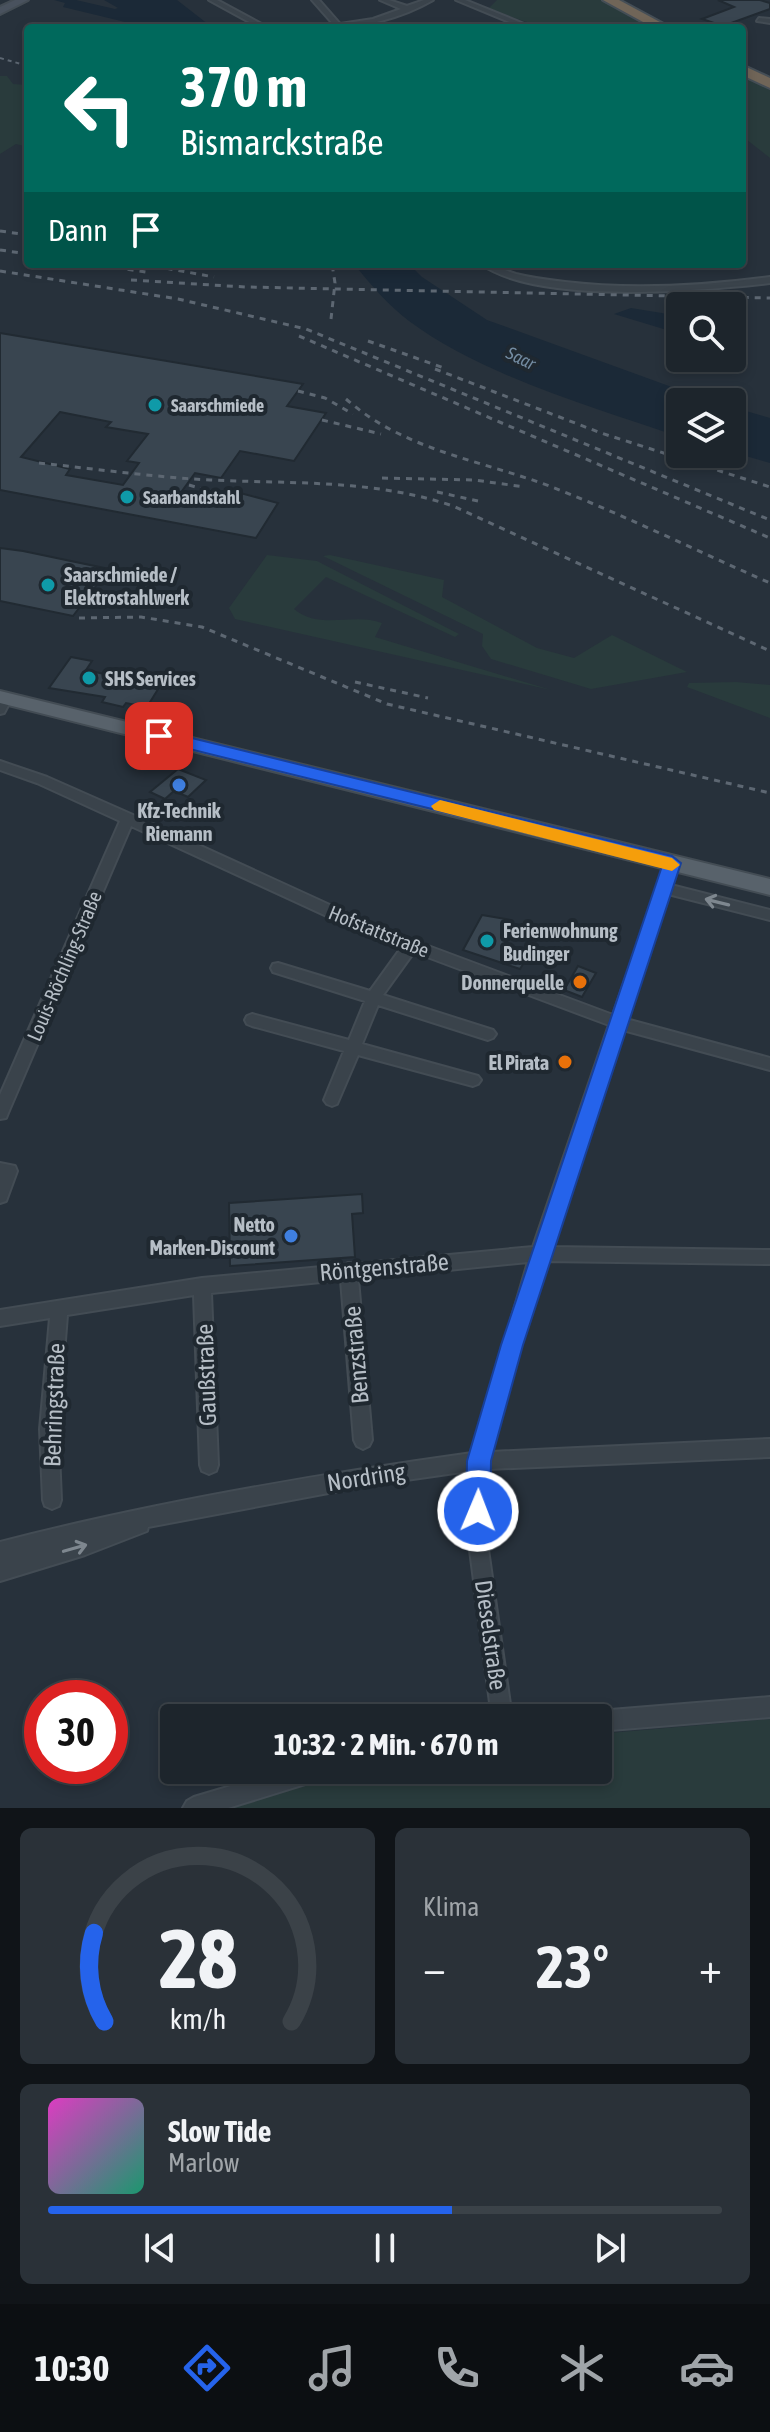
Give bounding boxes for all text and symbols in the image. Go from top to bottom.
text: 370 m [180,55,307,119]
icon: left [48,56,152,160]
text: Bismarckstraße [180,121,383,163]
icon: arrive [124,208,168,252]
text: Dann [48,213,108,247]
map controls [666,292,746,468]
button: search [666,292,746,372]
water label: Saar [502,342,540,374]
button: layers [666,388,746,468]
place label: Saarschmiede [171,395,264,416]
marker: Saarschmiede [146,396,164,414]
place label: Saarbandstahl [143,487,240,508]
marker: Saarbandstahl [118,488,136,506]
place label: Saarschmiede / Elektrostahlwerk [64,563,189,609]
marker: Saarschmiede / Elektrostahlwerk [39,576,57,594]
place label: SHS Services [105,667,196,690]
marker: SHS Services [80,669,98,687]
pin [125,702,193,770]
icon: arrive [137,714,181,758]
marker: Kfz-Technik Riemann [170,776,188,794]
place label: Kfz-Technik Riemann [137,799,221,845]
street label: Louis-Röchling-Straße [22,888,106,1044]
one-way arrow [705,893,730,908]
street label: Hofstattstraße [325,900,433,962]
place label: Ferienwohnung Budinger [503,919,618,965]
marker: Ferienwohnung Budinger [478,932,496,950]
place label: Donnerquelle [461,971,564,994]
marker: Donnerquelle [571,973,589,991]
place label: El Pirata [488,1051,549,1074]
marker: El Pirata [556,1053,574,1071]
place label: Netto Marken-Discount [149,1213,275,1259]
marker: Netto Marken-Discount [282,1227,300,1245]
street label: Röntgenstraße [318,1248,450,1286]
street label: Benzstraße [338,1305,374,1405]
street label: Gaußstraße [191,1324,221,1426]
street label: Behringstraße [38,1343,70,1467]
street label: Nordring [325,1457,408,1496]
position arrow [436,1469,520,1553]
one-way arrow [61,1540,87,1555]
street label: Dieselstraße [470,1578,512,1692]
speed limit sign: 30 [24,1680,128,1784]
text: 10:32 · 2 Min. · 670 m [274,1727,498,1761]
text: Klima [423,1892,479,1922]
text: 28 [158,1910,237,2006]
text: 23° [536,1932,609,2001]
text: − [423,1942,446,1992]
text: + [699,1942,722,1992]
text: km/h [169,2002,226,2035]
text: Slow Tide [168,2114,271,2148]
text: Marlow [168,2148,239,2178]
icon: previous [138,2226,182,2270]
icon: pause [363,2226,407,2270]
icon: next [588,2226,632,2270]
icon: directions [179,2340,235,2396]
icon: music [304,2340,360,2396]
icon: phone [429,2340,485,2396]
icon: climate [554,2340,610,2396]
icon: car [679,2340,735,2396]
text: 10:30 [35,2347,109,2389]

